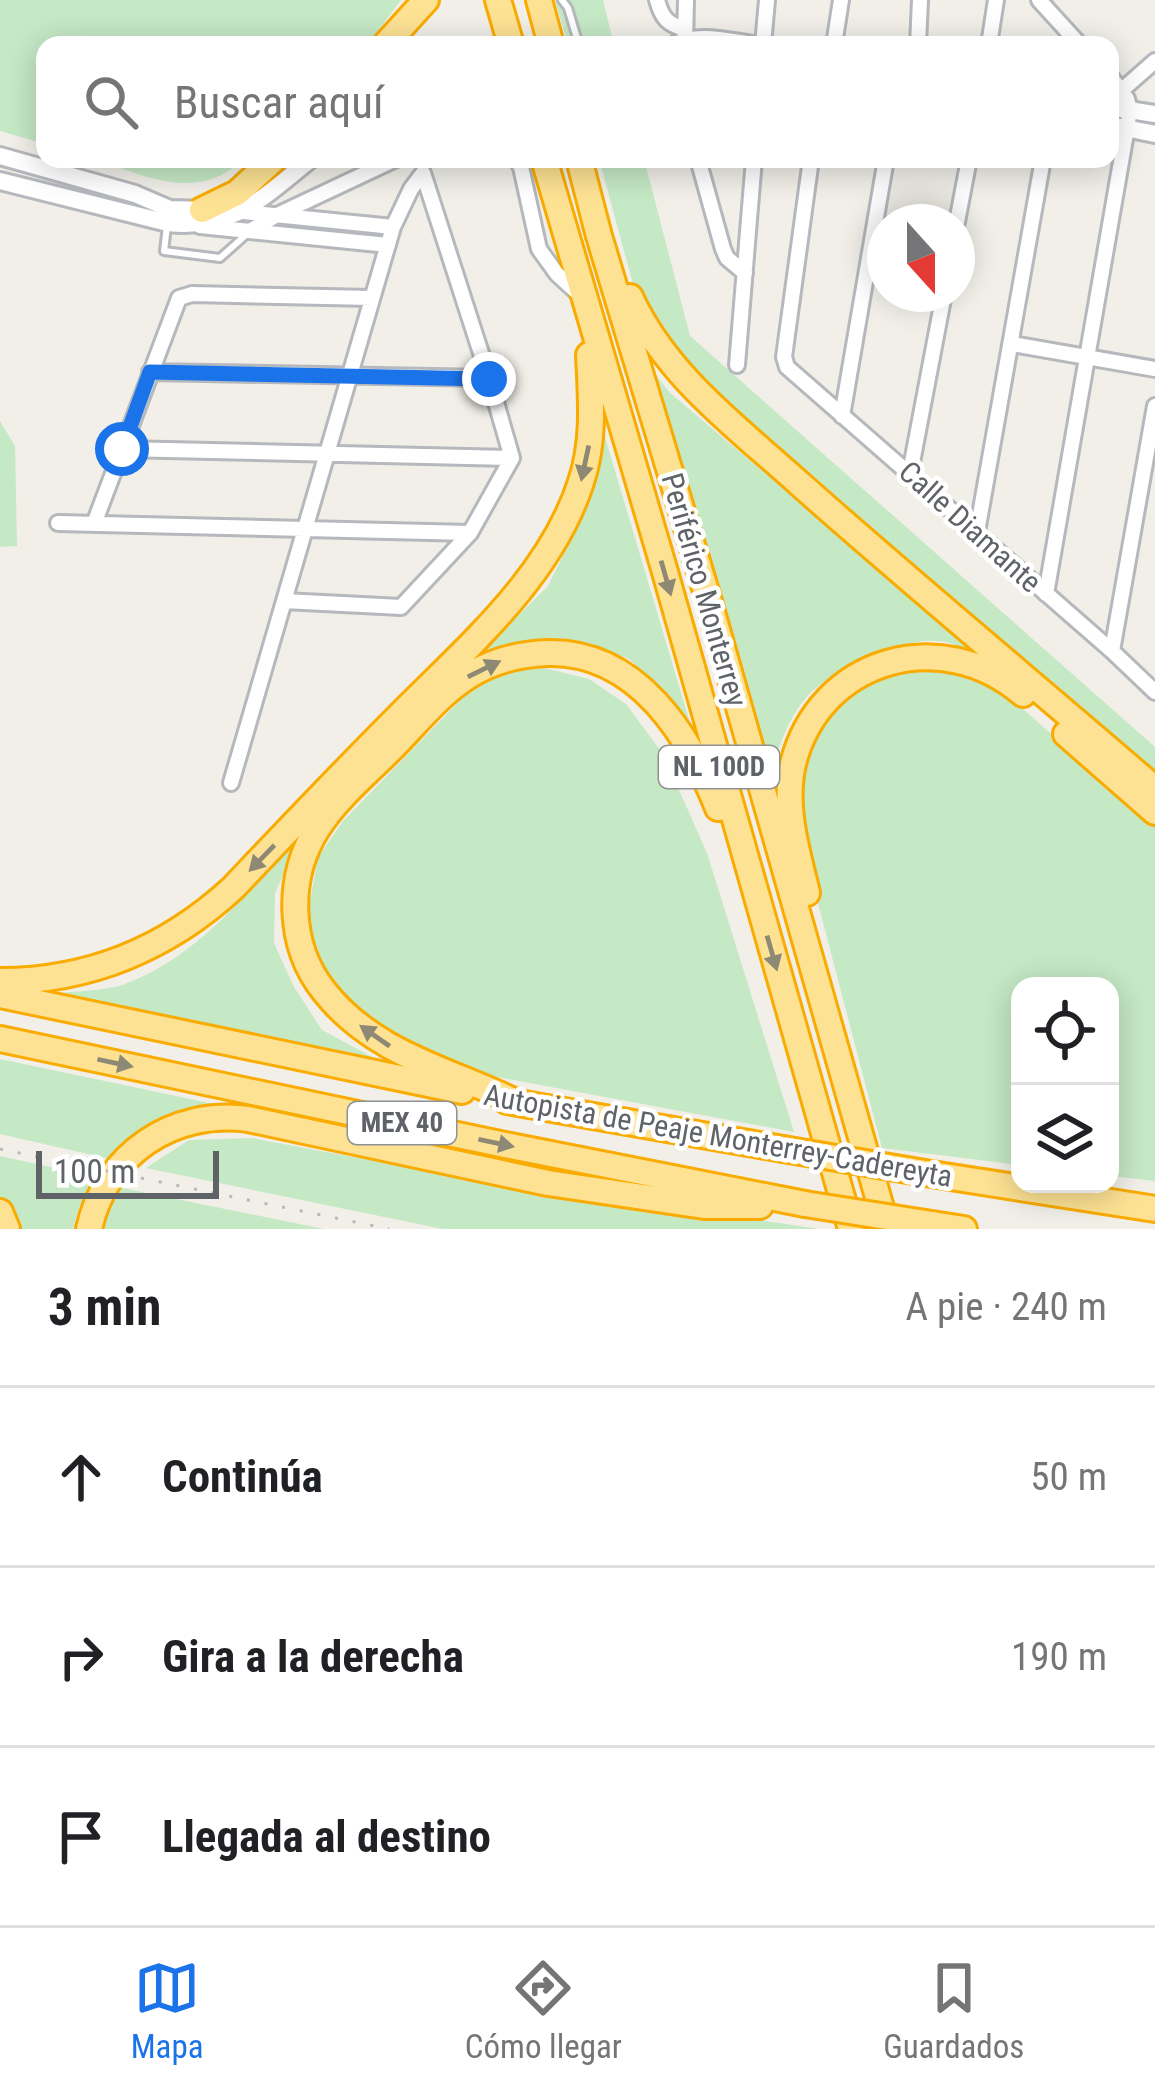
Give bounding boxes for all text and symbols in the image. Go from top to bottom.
search box [36,36,1119,168]
icon: search [78,69,144,135]
text: Buscar aquí [174,76,384,129]
north arrow [867,204,975,312]
route end [462,352,516,406]
route start [95,422,149,476]
one-way arrow [575,444,594,482]
street label: Calle Diamante [892,454,1049,599]
street label: Periférico Monterrey [654,469,755,711]
one-way arrow [658,560,676,597]
one-way arrow [467,659,502,679]
road number: NL 100D [659,746,779,788]
one-way arrow [248,843,276,872]
one-way arrow [764,936,782,972]
map controls [1011,977,1119,1193]
button: locate [1011,977,1119,1085]
one-way arrow [359,1025,391,1048]
one-way arrow [96,1054,134,1073]
street label: Autopista de Peaje Monterrey-Cadereyta [481,1077,955,1194]
button: layers [1011,1085,1119,1193]
road number: MEX 40 [348,1102,456,1144]
one-way arrow [478,1135,516,1154]
scale bar [36,1145,219,1198]
text: 100 m [54,1152,135,1191]
text: 3 min [48,1278,161,1337]
text: A pie · 240 m [906,1284,1107,1330]
icon: ahead [48,1444,114,1510]
text: Continúa [162,1450,323,1503]
text: 50 m [1030,1454,1107,1500]
icon: right [48,1624,114,1690]
text: Gira a la derecha [162,1630,464,1683]
text: 190 m [1011,1634,1107,1680]
icon: arrive [48,1804,114,1870]
text: Llegada al destino [162,1810,491,1863]
tab: Mapa [131,1955,203,2066]
tab: Cómo llegar [465,1955,622,2066]
tab: Guardados [883,1955,1024,2066]

